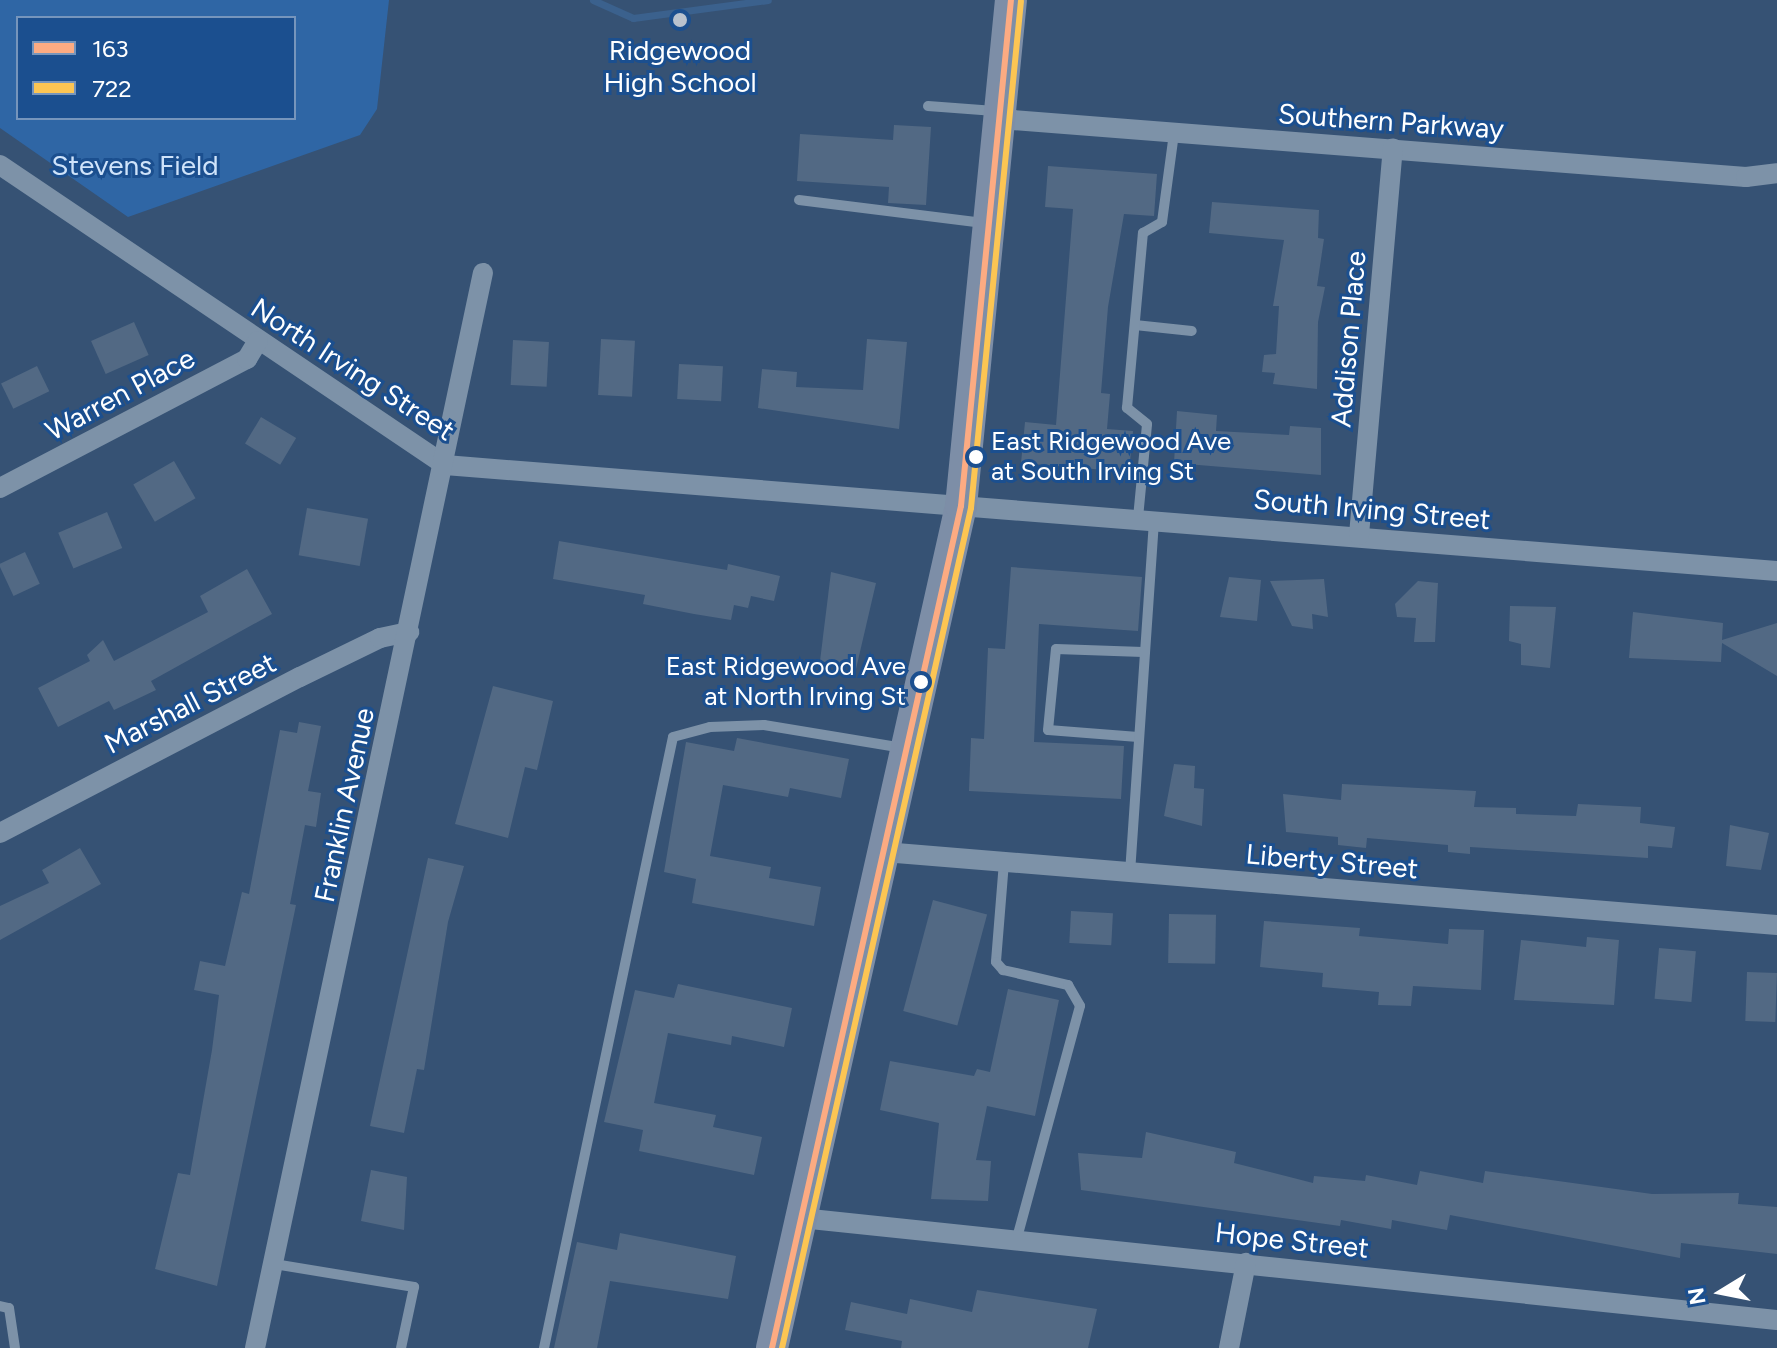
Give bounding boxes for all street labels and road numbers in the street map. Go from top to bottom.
street label: Southern Parkway [1277,96,1505,146]
street label: Addison Place [1324,249,1372,429]
street label: North Irving Street [245,291,461,447]
street label: Warren Place [40,341,200,447]
street label: South Irving Street [1252,482,1492,536]
street label: Marshall Street [99,645,281,761]
street label: Franklin Avenue [307,705,381,905]
street label: Liberty Street [1244,837,1420,885]
street label: Hope Street [1213,1215,1371,1265]

